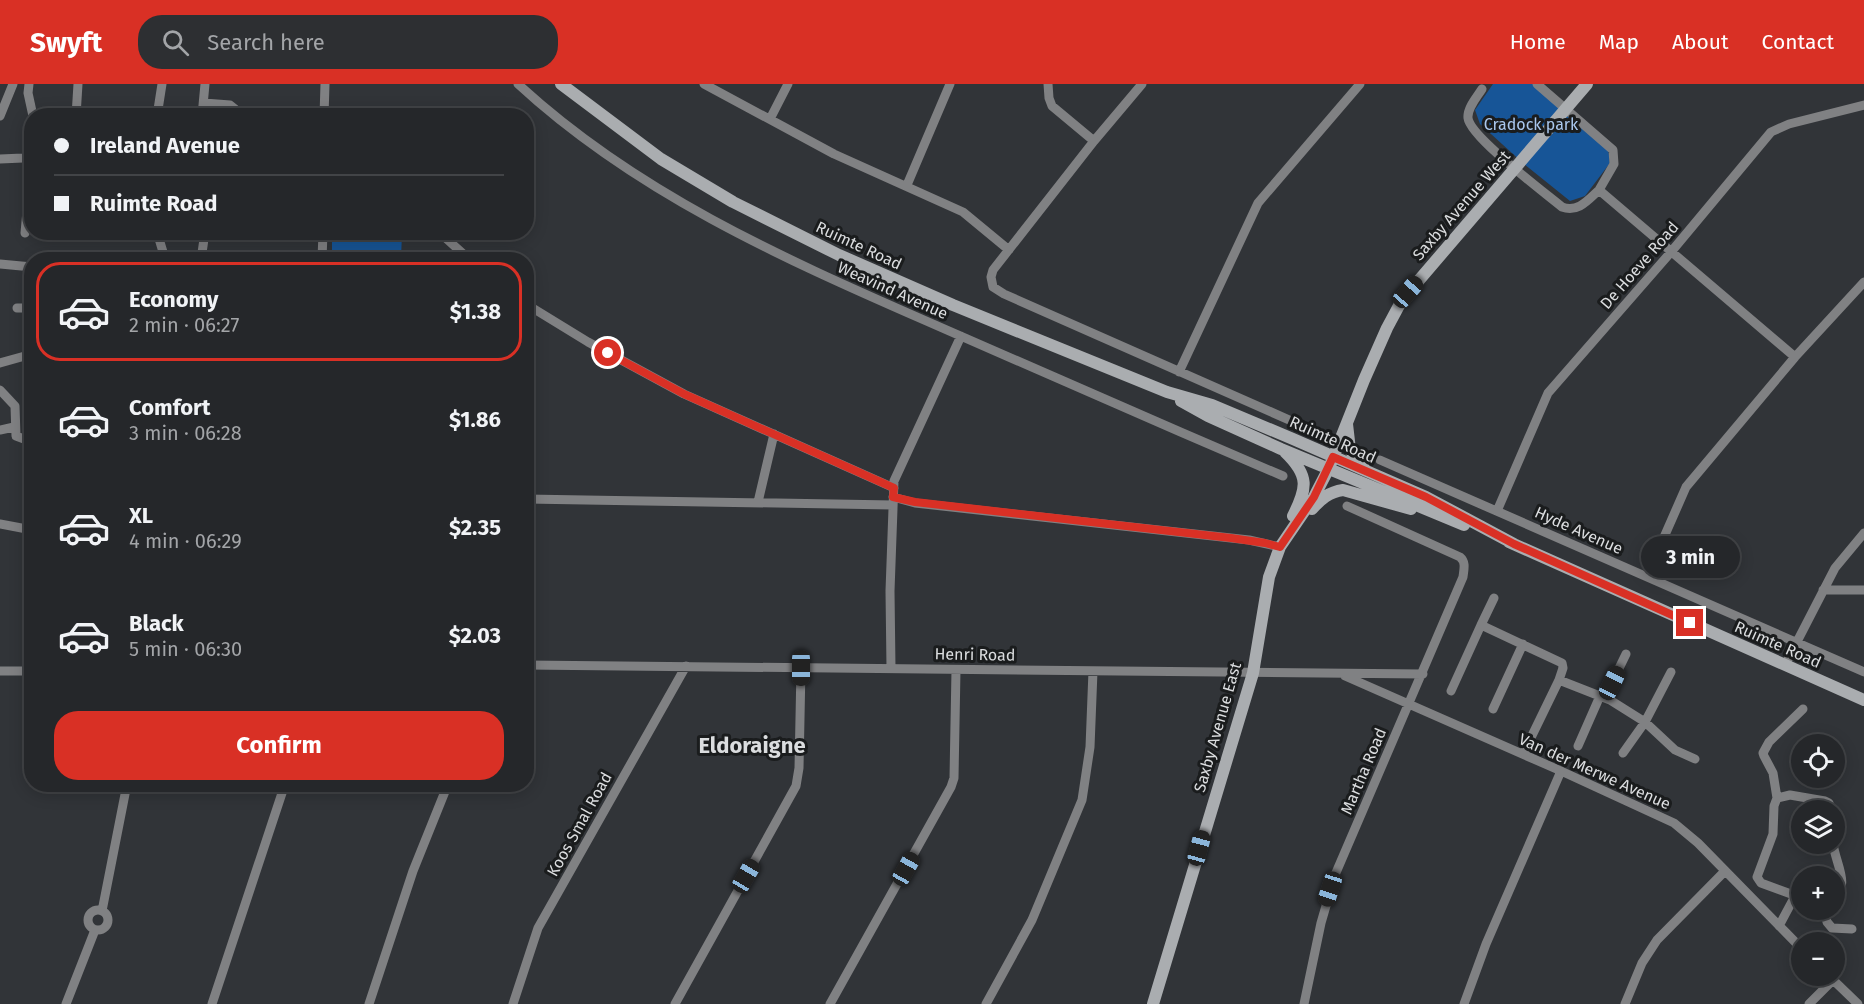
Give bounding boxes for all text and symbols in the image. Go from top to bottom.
search box [138,15,558,69]
text: Swyft [30,26,102,59]
icon: search [159,26,192,59]
text: Search here [207,29,325,56]
text: Home [1510,29,1566,55]
text: Map [1599,29,1639,55]
text: About [1672,29,1729,55]
text: Contact [1762,29,1834,55]
park label: Cradock park [1484,115,1579,134]
text: Ireland Avenue [90,132,240,159]
street label: Saxby Avenue West [1409,146,1514,264]
text: Ruimte Road [90,190,218,217]
street label: Ruimte Road [813,217,905,274]
street label: De Hoeve Road [1596,218,1683,313]
street label: Weavind Avenue [835,258,951,323]
car [1389,273,1427,311]
icon: car [57,285,111,339]
text: Economy [129,286,218,313]
text: $1.38 [450,298,501,325]
text: 2 min · 06:27 [129,313,239,337]
route start [594,339,621,366]
icon: car [57,393,111,447]
text: Comfort [129,394,210,421]
text: $1.86 [449,406,501,433]
street label: Ruimte Road [1287,412,1379,467]
text: 3 min · 06:28 [129,421,242,445]
icon: car [57,501,111,555]
text: XL [129,502,153,529]
street label: Hyde Avenue [1532,503,1626,558]
text: $2.35 [449,514,501,541]
text: 4 min · 06:29 [129,529,242,553]
callout: 3 min [1640,536,1740,578]
text: 3 min [1666,545,1715,569]
icon: car [57,609,111,663]
route end [1676,609,1703,636]
text: Black [129,610,184,637]
street label: Ruimte Road [1732,617,1824,672]
text: $2.03 [449,622,501,649]
text: 5 min · 06:30 [129,637,242,661]
street label: Henri Road [934,644,1016,665]
car [792,650,810,686]
street label: Saxby Avenue East [1190,660,1245,794]
car [1596,663,1628,703]
button: Confirm [54,711,504,780]
street label: Martha Road [1337,725,1390,817]
street label: Van der Merwe Avenue [1516,729,1674,814]
district label: Eldoraigne [698,732,806,759]
map controls [1791,734,1845,986]
button: locate [1791,734,1845,788]
street label: Koos Smal Road [543,769,616,880]
button: layers [1791,800,1845,854]
car [1186,828,1212,868]
car [889,849,923,889]
car [729,856,763,896]
button: + [1791,866,1845,920]
car [1316,869,1344,909]
button: − [1791,932,1845,986]

